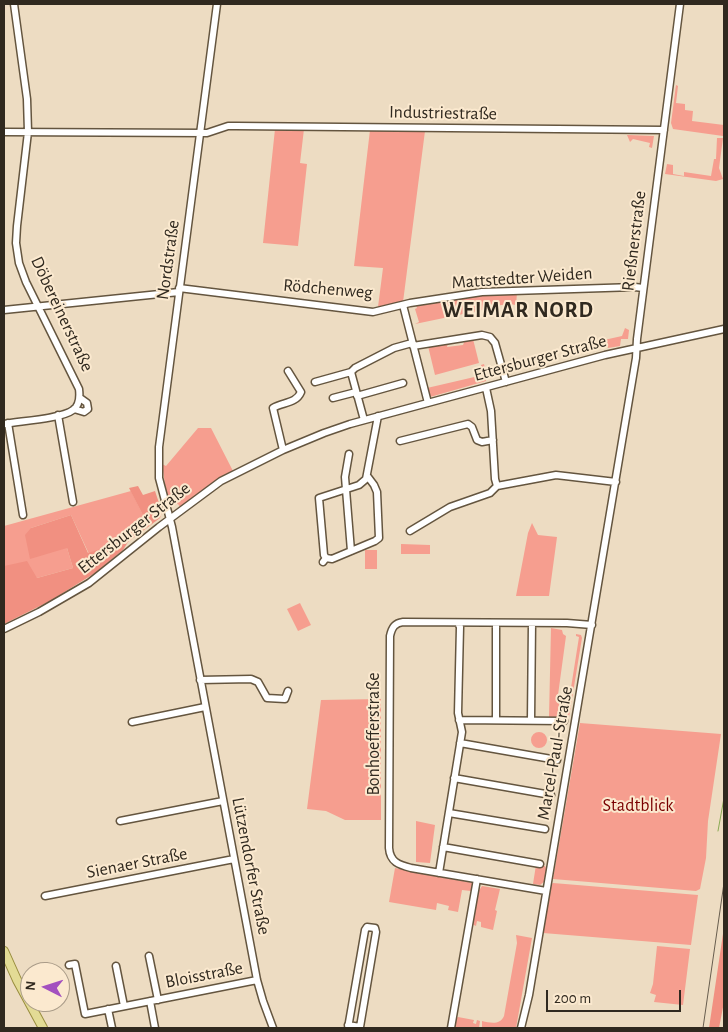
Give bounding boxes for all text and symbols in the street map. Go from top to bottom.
street label: Industriestraße [389,101,497,125]
street label: Rießnerstraße [617,190,651,292]
street label: Nordstraße [152,219,184,301]
street label: Döbereinerstraße [26,253,98,375]
street label: Mattstedter Weiden [451,262,593,294]
street label: Rödchenweg [282,274,374,304]
district label: WEIMAR NORD [441,297,595,323]
street label: Ettersburger Straße [471,330,609,386]
street label: Ettersburger Straße [73,477,195,579]
street label: Bonhoefferstraße [363,672,385,796]
street label: Marcel-Paul-Straße [533,684,577,822]
street label: Lützendorfer Straße [227,795,275,937]
park label: Stadtblick [603,795,673,817]
street label: Sienaer Straße [85,843,189,883]
street label: Bloisstraße [163,957,245,993]
north arrow [20,962,70,1012]
text: N [24,980,38,991]
scale bar [548,980,683,1012]
text: 200 m [554,991,591,1006]

